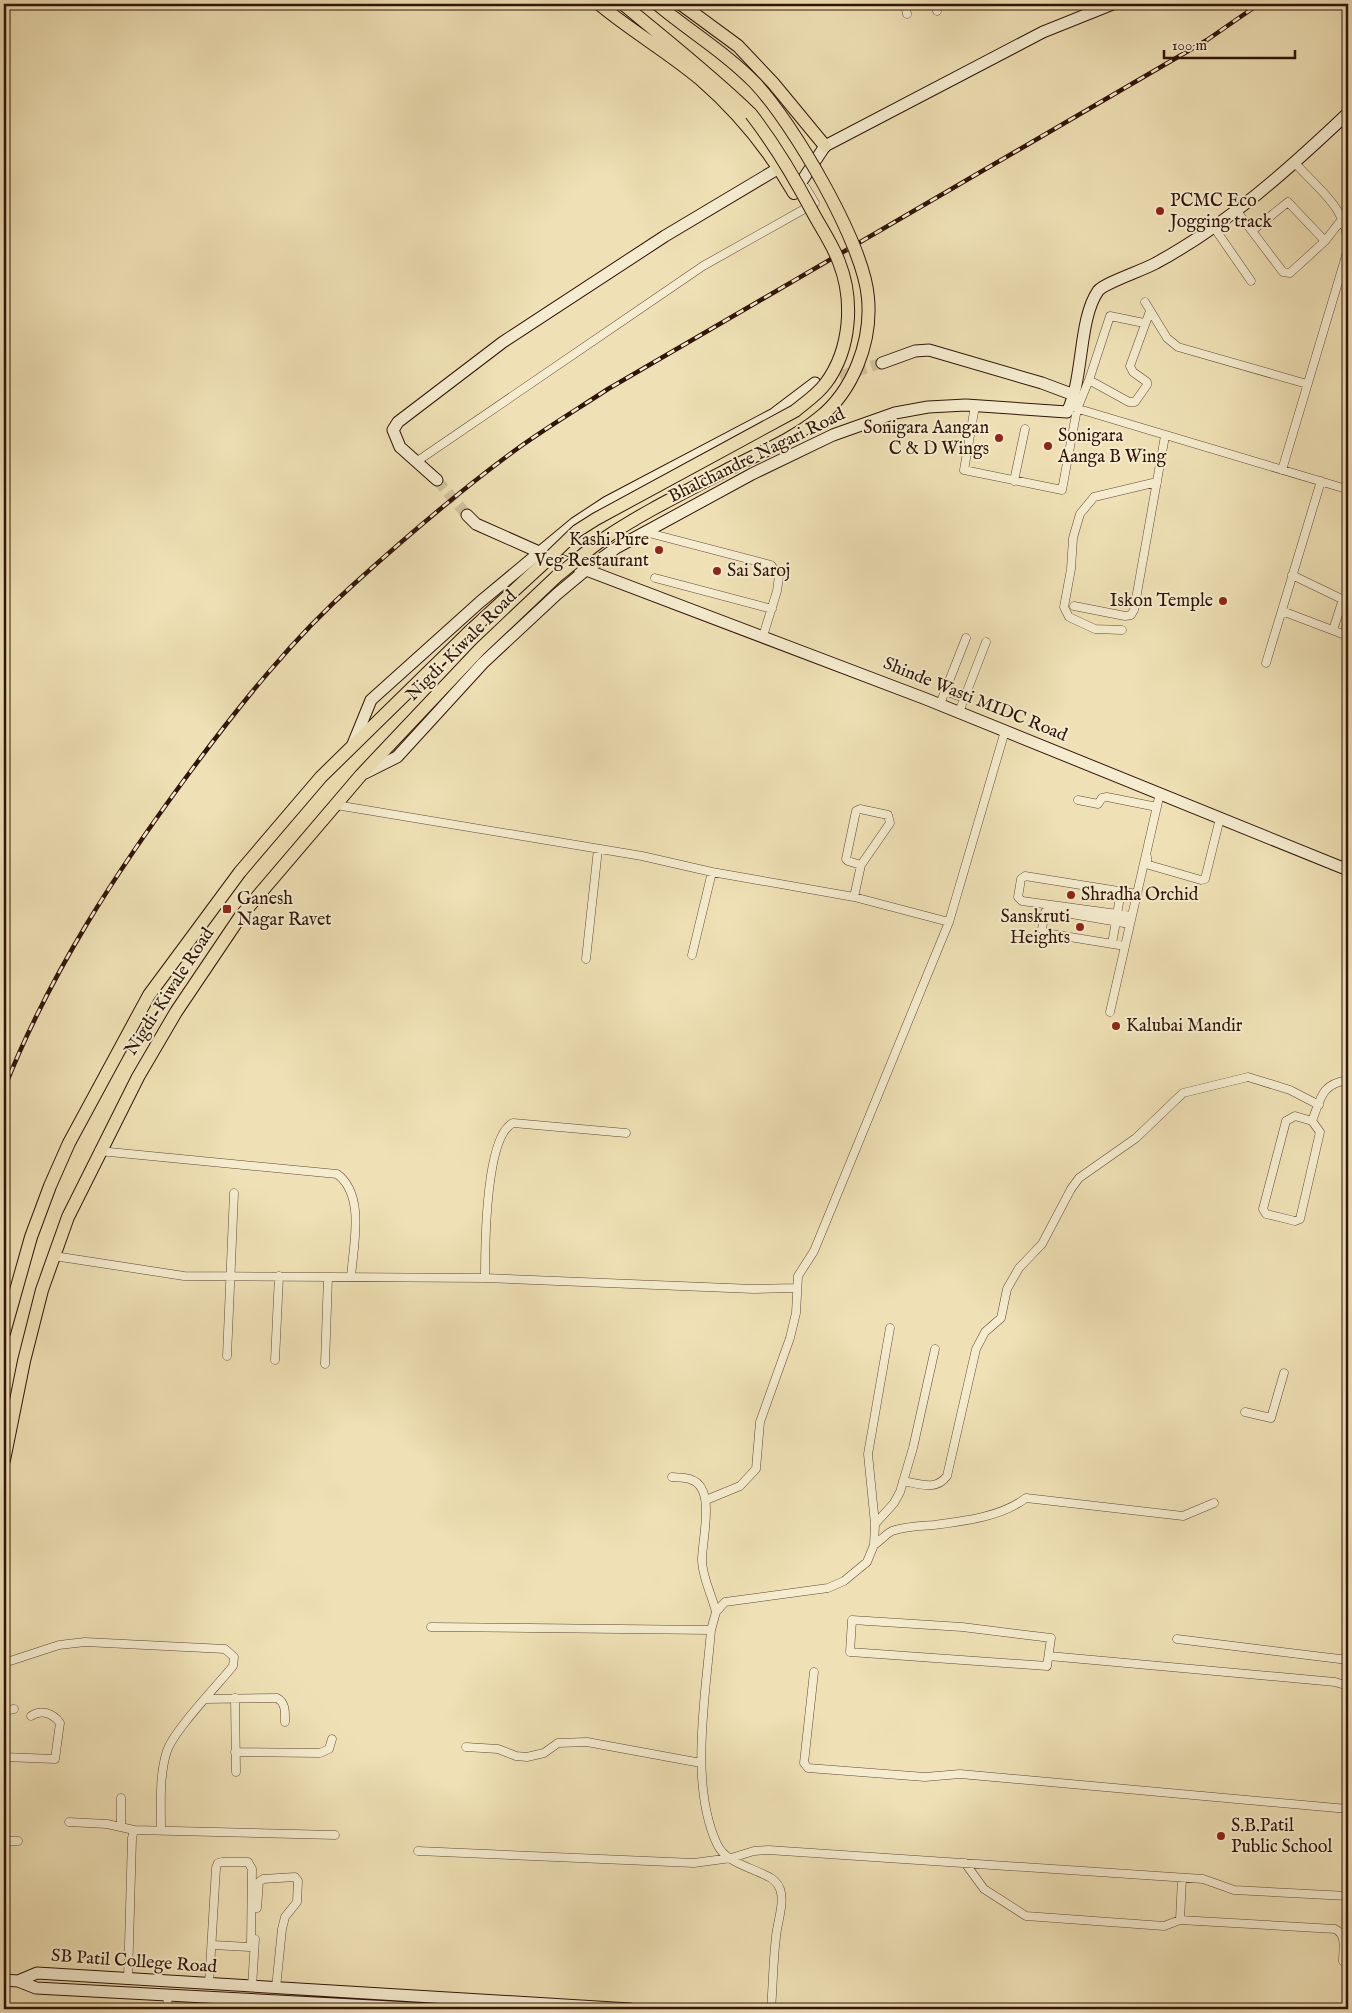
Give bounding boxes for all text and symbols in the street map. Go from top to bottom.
scale bar [1164,28,1296,60]
text: 100 m [1172,36,1208,55]
place label: PCMC Eco Jogging track [1168,190,1272,234]
marker: PCMC Eco Jogging track [1154,205,1166,217]
street label: Bhalchandre Nagari Road [665,403,849,509]
place label: Sonigara Aangan C & D Wings [863,417,989,461]
place label: Sonigara Aanga B Wing [1057,425,1166,469]
marker: Sonigara Aangan C & D Wings [993,432,1005,444]
marker: Sonigara Aanga B Wing [1042,440,1054,452]
place label: Kashi Pure Veg Restaurant [534,529,649,573]
marker: Kashi Pure Veg Restaurant [653,544,665,556]
place label: Sai Saroj [727,560,790,583]
marker: Sai Saroj [711,565,723,577]
street label: Nigdi-Kiwale Road [402,585,523,706]
place label: Iskon Temple [1110,590,1213,613]
marker: Iskon Temple [1217,595,1229,607]
street label: Shinde Wasti MIDC Road [880,652,1071,748]
place label: Shradha Orchid [1081,884,1199,907]
place label: Ganesh Nagar Ravet [237,888,331,932]
marker: Shradha Orchid [1065,889,1077,901]
marker: Ganesh Nagar Ravet [221,903,233,915]
place label: Sanskruti Heights [1001,906,1070,950]
marker: Sanskruti Heights [1074,921,1086,933]
street label: Nigdi-Kiwale Road [120,923,220,1060]
place label: Kalubai Mandir [1126,1015,1243,1038]
marker: Kalubai Mandir [1110,1020,1122,1032]
place label: S.B.Patil Public School [1231,1815,1332,1859]
marker: S.B.Patil Public School [1215,1830,1227,1842]
street label: SB Patil College Road [50,1945,218,1979]

